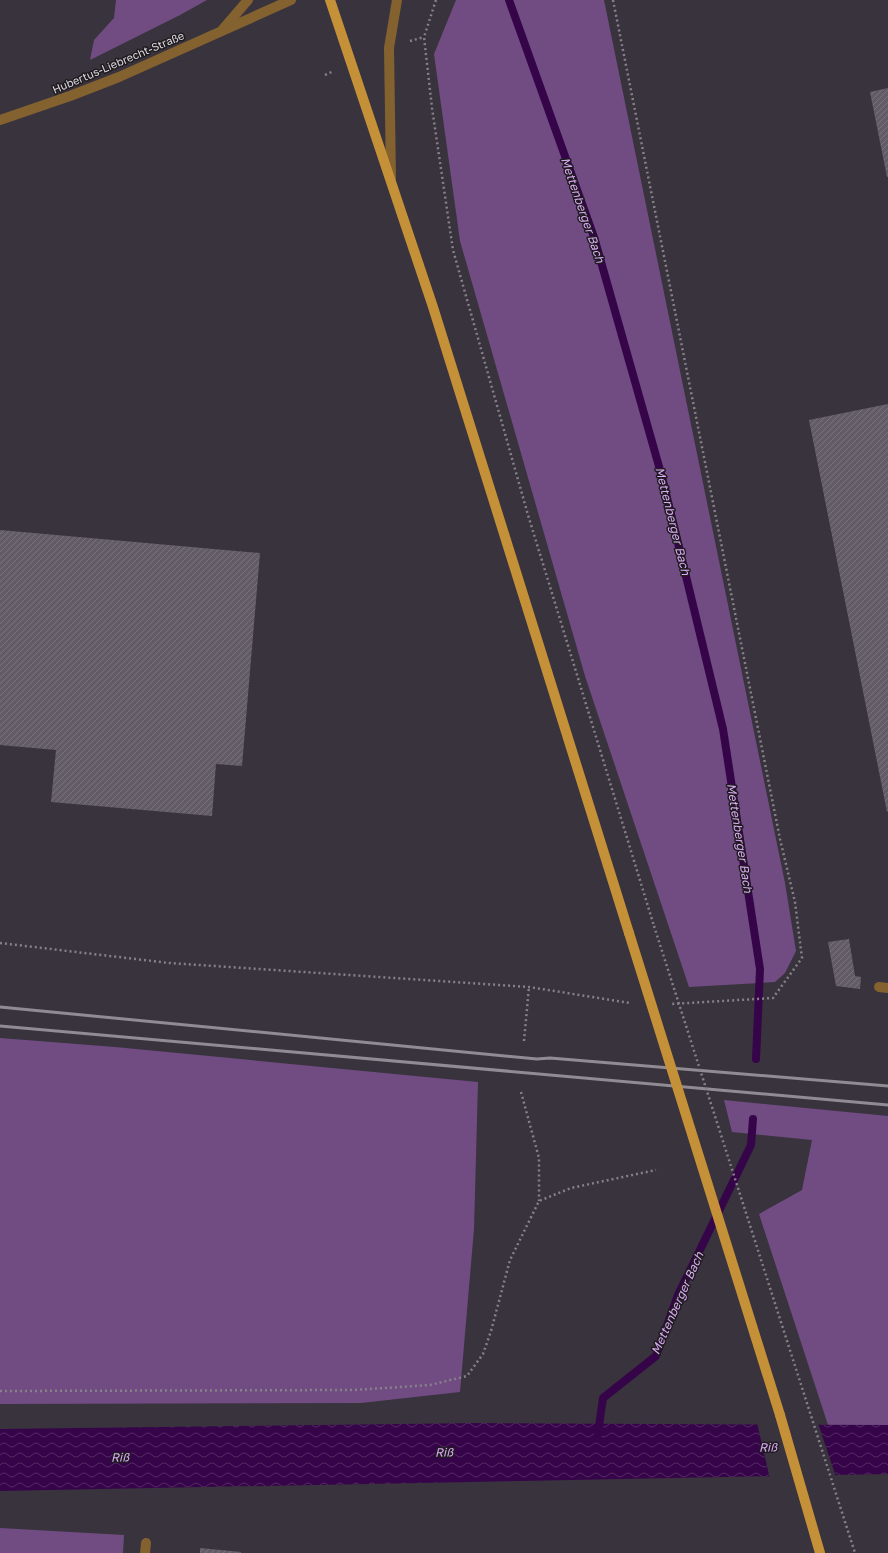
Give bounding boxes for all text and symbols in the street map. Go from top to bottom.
street label: Hubertus-Liebrecht-Straße [50,28,186,96]
water label: Mettenberger Bach [558,155,608,265]
water label: Mettenberger Bach [652,465,694,577]
water label: Mettenberger Bach [724,782,756,894]
water label: Mettenberger Bach [648,1249,707,1357]
water label: Riß [759,1439,778,1455]
water label: Riß [435,1444,454,1460]
water label: Riß [111,1449,130,1465]

